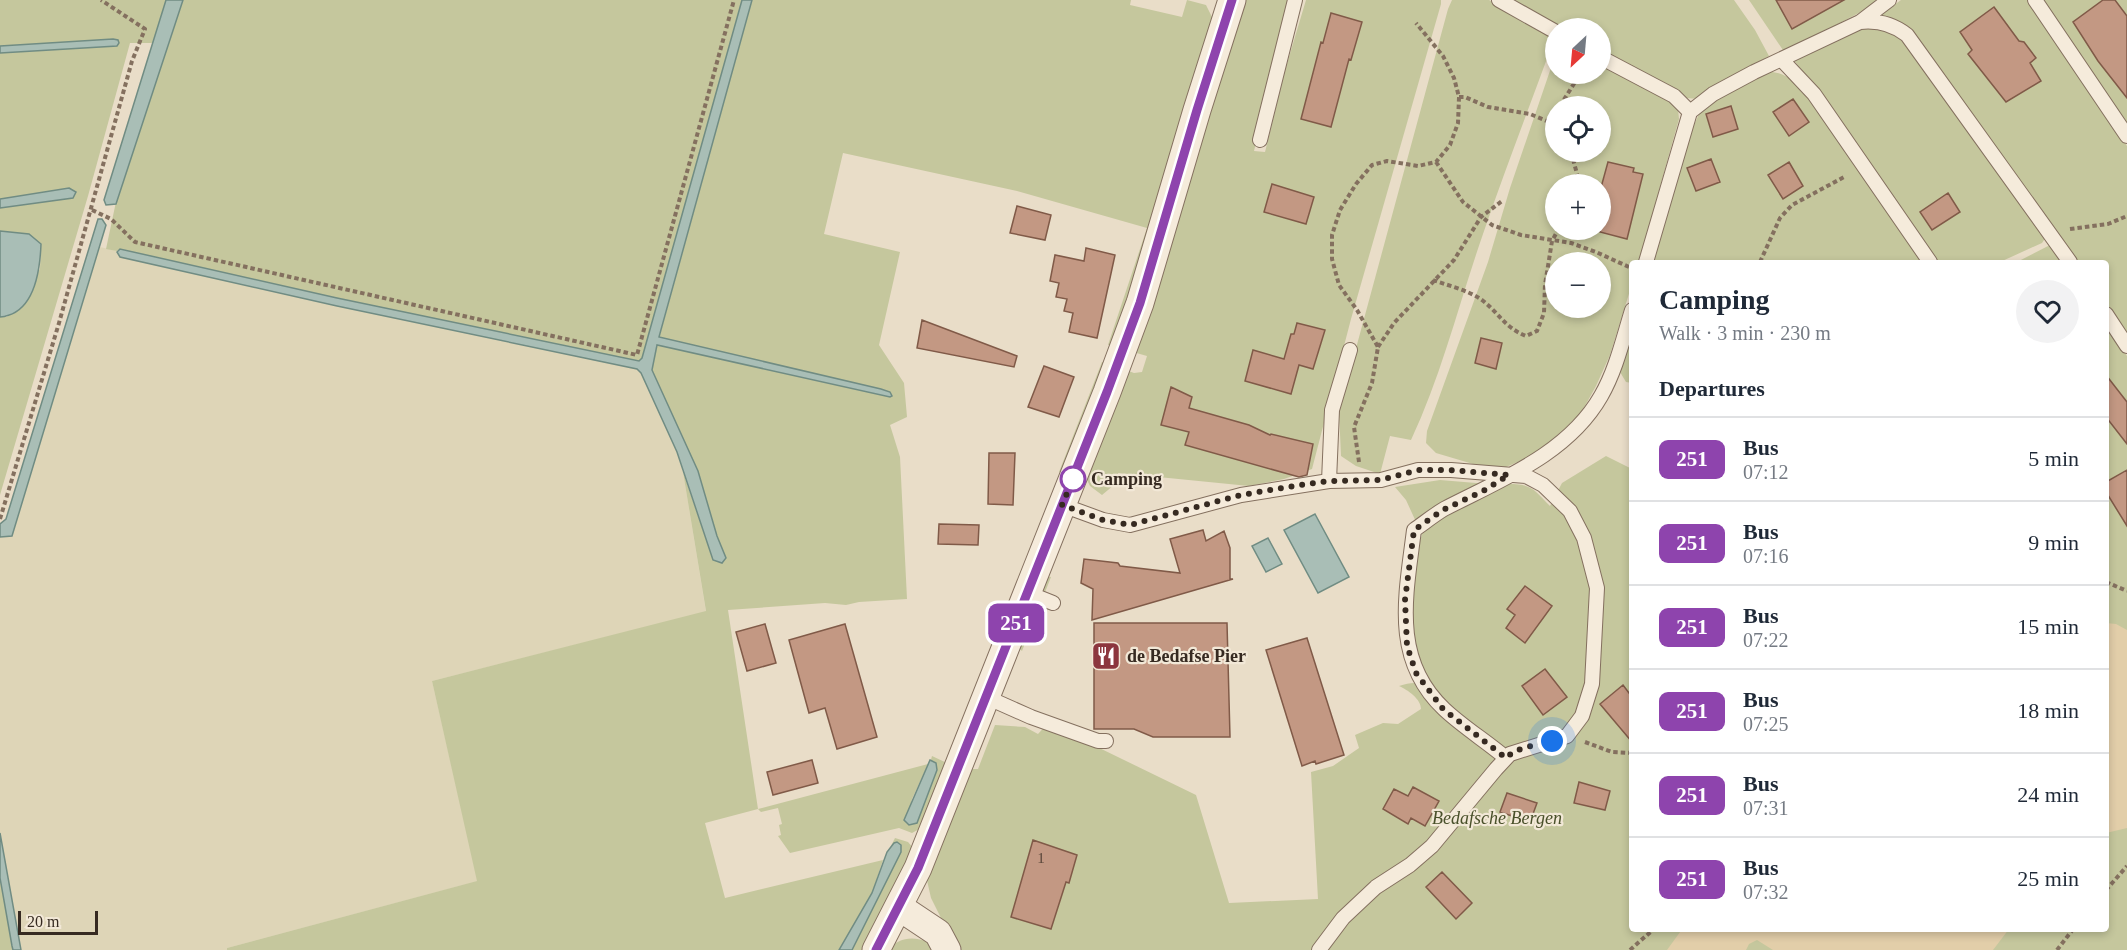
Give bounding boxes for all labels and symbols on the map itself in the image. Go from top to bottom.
north arrow [1545,18,1611,84]
marker: Camping [1060,466,1086,492]
place label: Camping [1091,469,1162,489]
line badge: 251 [982,604,1050,642]
restaurant icon: de Bedafse Pier [1090,640,1122,672]
place label: de Bedafse Pier [1127,646,1246,666]
your location [1537,726,1567,756]
park label: Bedafsche Bergen [1432,808,1562,828]
house number: 1 [1037,850,1045,866]
scale bar [18,908,98,936]

